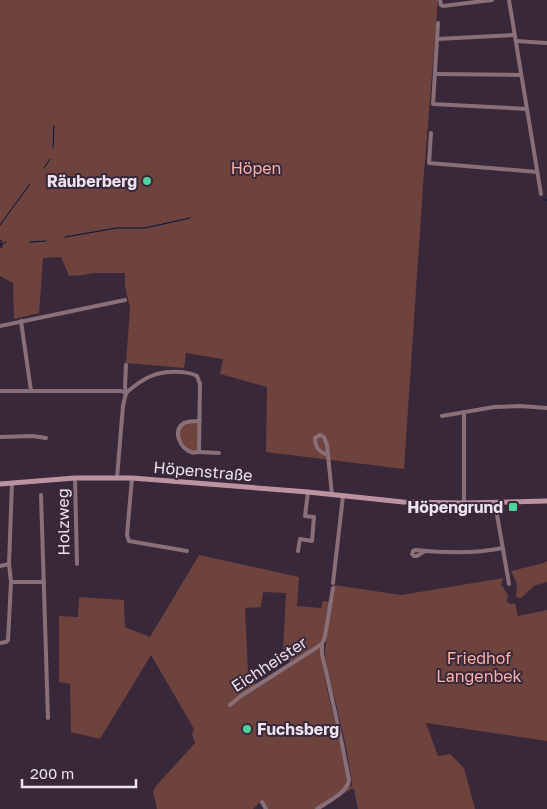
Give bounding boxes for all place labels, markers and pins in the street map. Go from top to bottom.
place label: Räuberberg [47,171,137,191]
marker: Räuberberg [141,175,153,187]
place label: Höpengrund [407,497,503,517]
marker: Höpengrund [507,501,519,513]
place label: Fuchsberg [257,719,339,739]
marker: Fuchsberg [241,723,253,735]

